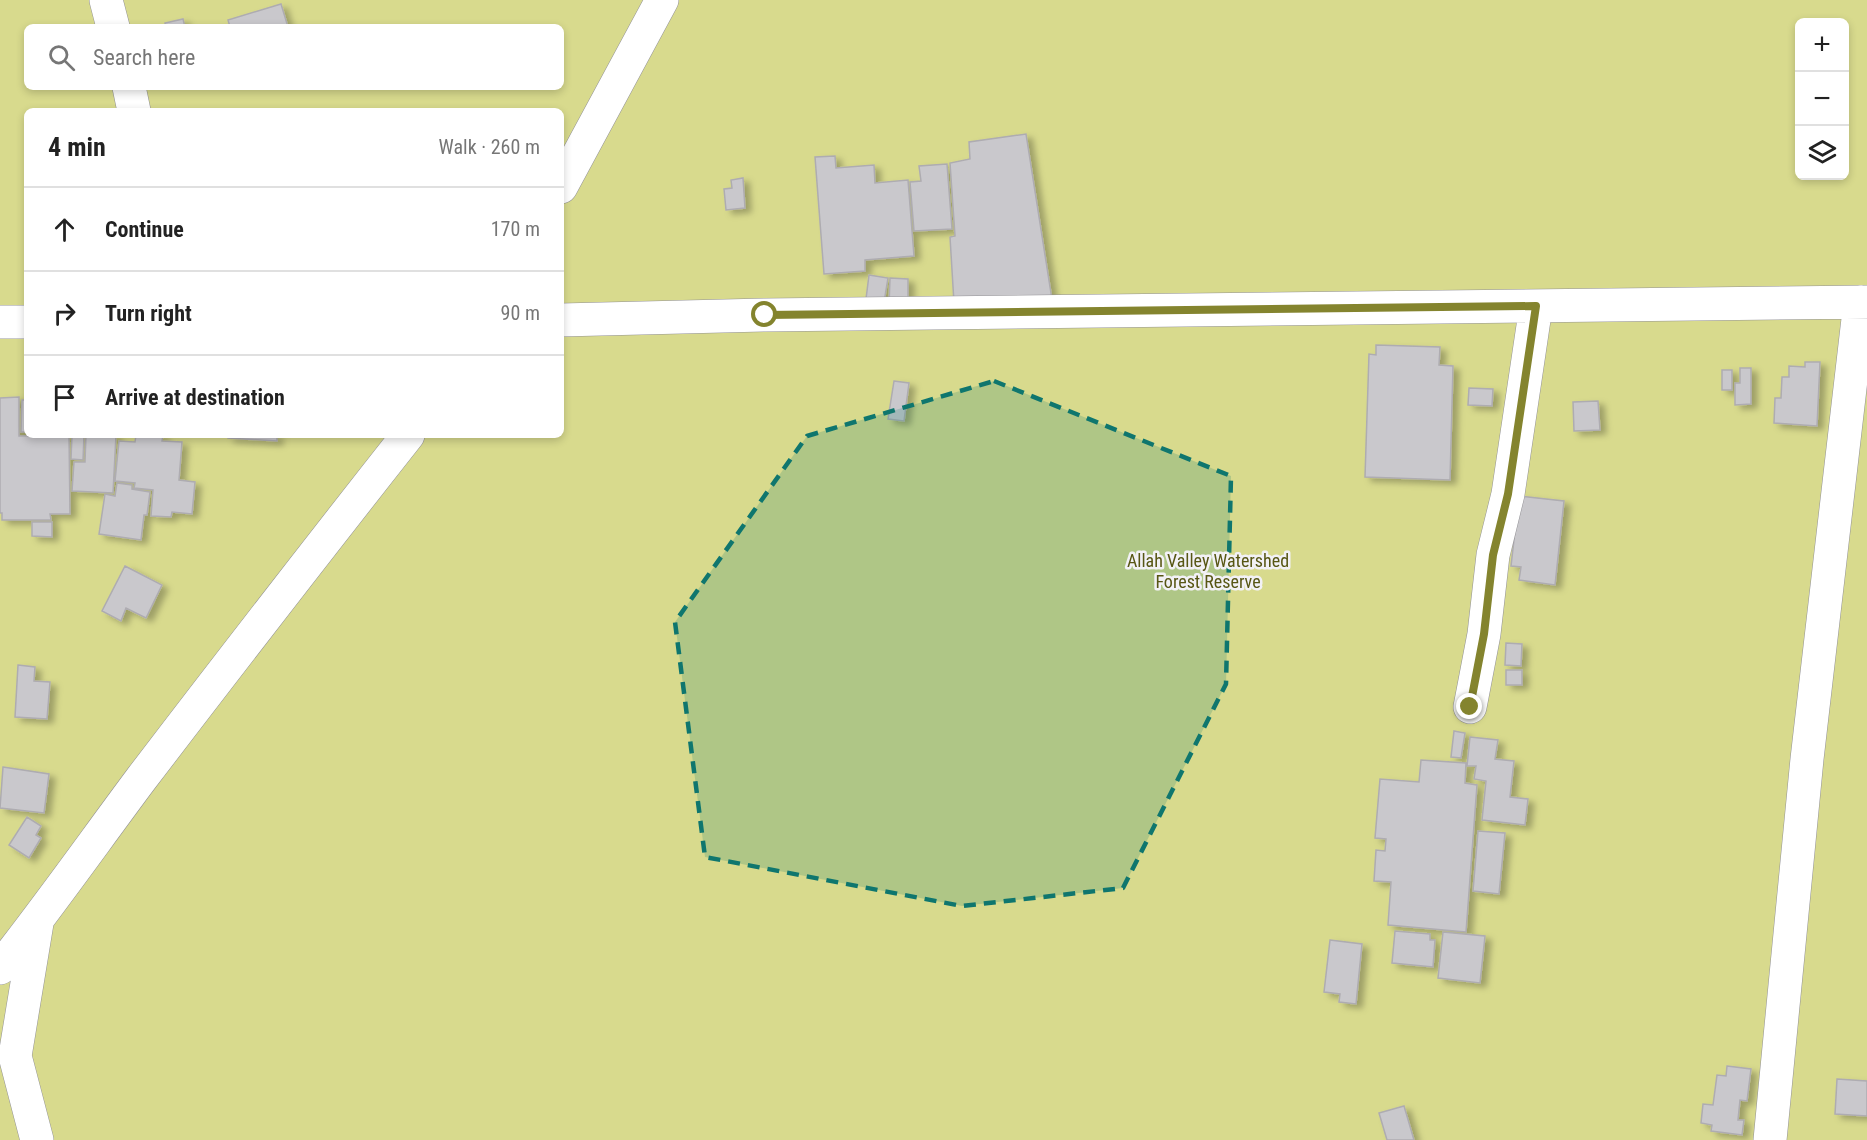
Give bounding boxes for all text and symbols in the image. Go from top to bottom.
map controls [1795,18,1849,180]
button: + [1795,18,1849,72]
search box [24,24,564,90]
icon: search [45,41,78,74]
text: Search here [93,45,195,70]
button: − [1795,72,1849,126]
button: layers [1795,126,1849,180]
text: 4 min [48,132,106,162]
text: Walk · 260 m [439,135,540,159]
icon: ahead [48,213,81,246]
text: Continue [105,217,184,242]
text: 170 m [491,217,540,241]
icon: right [48,297,81,330]
text: Turn right [105,301,192,326]
text: 90 m [501,301,540,325]
route start [751,301,777,327]
icon: arrive [48,381,81,414]
text: Arrive at destination [105,385,285,410]
park label: Allah Valley Watershed Forest Reserve [1127,550,1289,592]
route end [1456,693,1482,719]

